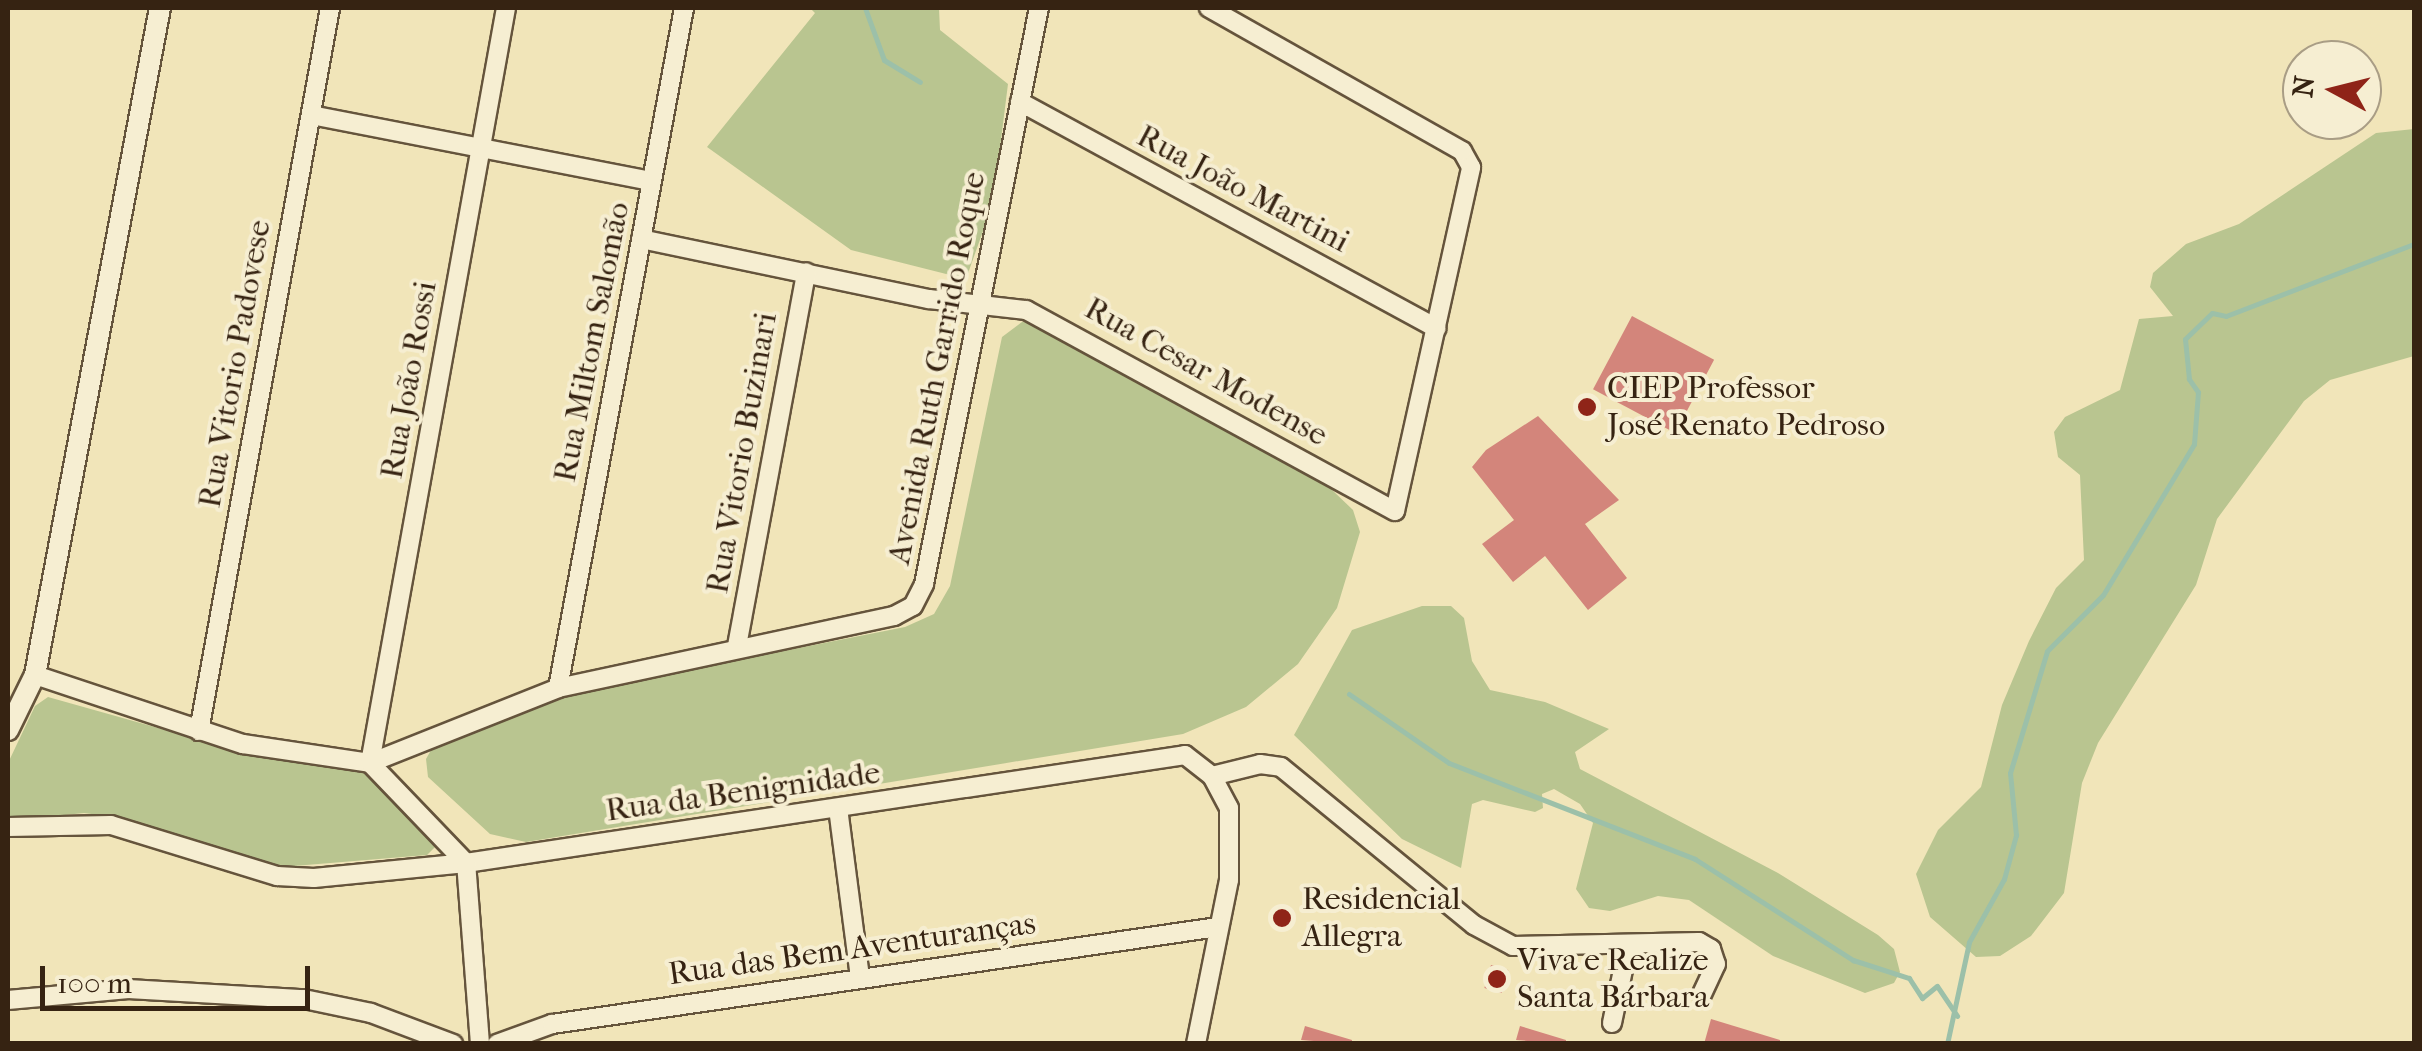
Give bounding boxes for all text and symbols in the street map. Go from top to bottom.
north arrow [2282,40,2382,140]
text: N [2286,74,2321,99]
street label: Rua João Martini [1130,117,1356,261]
street label: Avenida Ruth Garrido Roque [880,169,994,567]
street label: Rua Miltom Salomão [546,199,638,485]
street label: Rua Vitorio Padovese [191,217,279,511]
street label: Rua João Rossi [373,278,445,482]
street label: Rua Cesar Modense [1078,289,1334,455]
street label: Rua Vitorio Buzinari [698,309,786,597]
place label: CIEP Professor José Renato Pedroso [1607,370,1885,445]
marker: CIEP Professor José Renato Pedroso [1576,396,1598,418]
street label: Rua da Benignidade [603,754,883,830]
place label: Residencial Allegra [1302,881,1461,956]
street label: Rua das Bem Aventuranças [666,904,1038,994]
marker: Residencial Allegra [1271,907,1293,929]
place label: Viva e Realize Santa Bárbara [1517,942,1709,1017]
scale bar [45,946,315,1008]
text: 100 m [57,966,132,1001]
marker: Viva e Realize Santa Bárbara [1486,968,1508,990]

